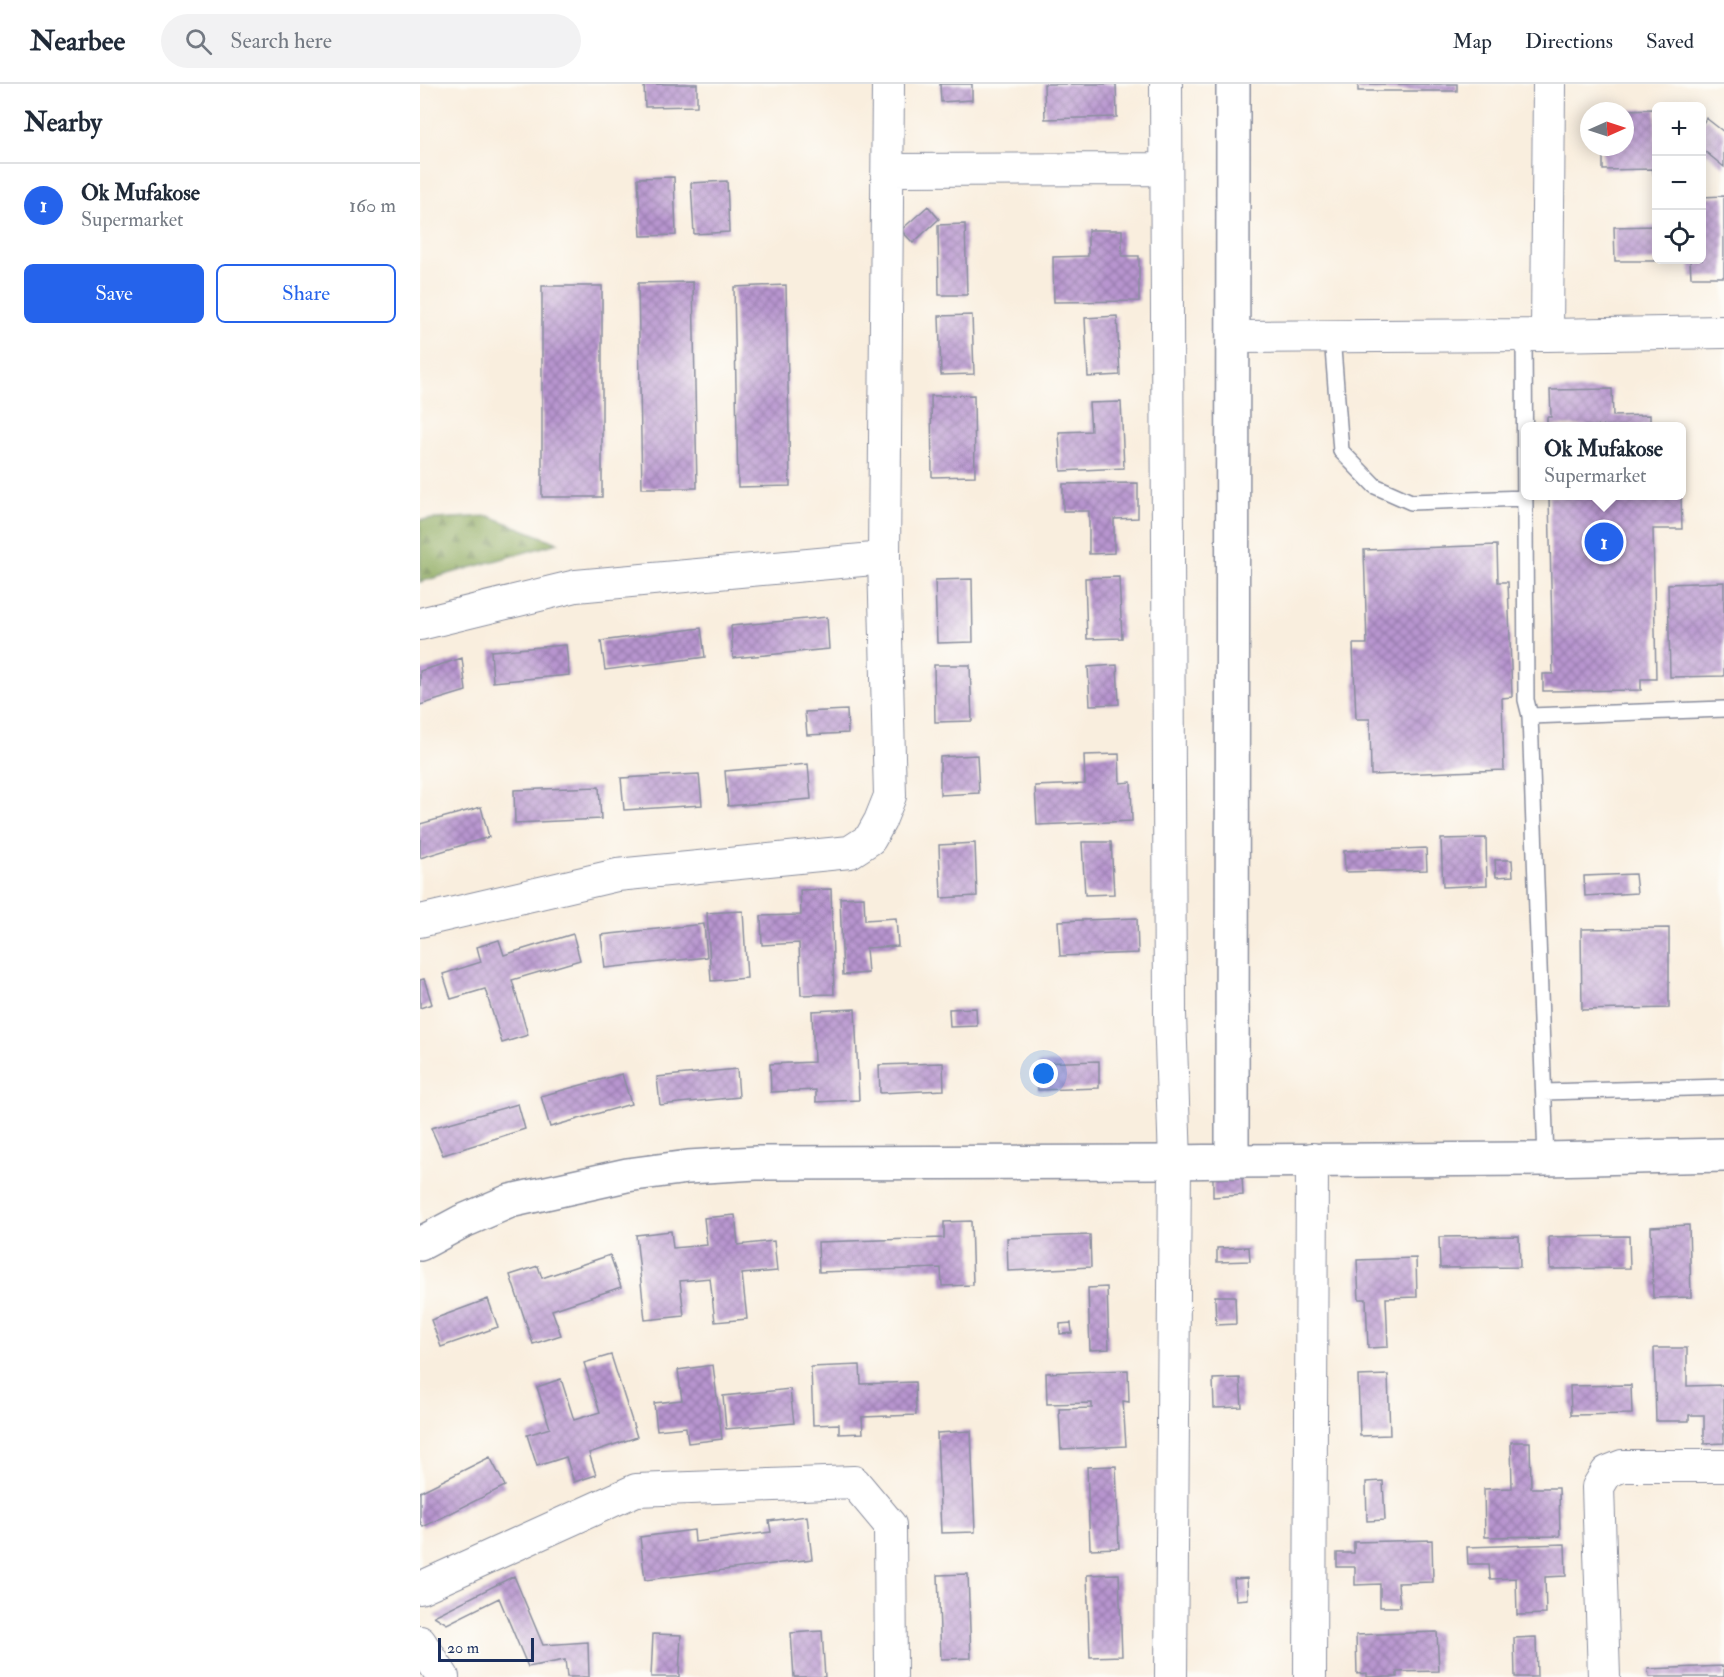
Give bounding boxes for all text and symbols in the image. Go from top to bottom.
search box [161,14,581,68]
text: Nearbee [30,24,125,59]
icon: search [182,25,215,58]
text: Search here [230,27,332,55]
text: Map [1452,28,1492,55]
text: Directions [1525,28,1613,55]
text: Saved [1646,28,1694,55]
north arrow [1580,102,1634,156]
map controls [1652,102,1706,264]
button: + [1652,102,1706,156]
text: Nearby [24,107,102,139]
button: − [1652,156,1706,210]
text: Ok Mufakose [81,179,200,207]
text: 1 [40,193,47,218]
text: 160 m [349,193,396,218]
text: Supermarket [81,207,184,232]
button: locate [1652,210,1706,264]
button: Save [24,264,204,323]
button: Share [216,264,396,323]
popup [1521,422,1686,500]
text: Ok Mufakose [1544,435,1663,463]
text: Supermarket [1544,463,1647,488]
pin: 1 [1584,520,1624,564]
your location [1029,1059,1058,1088]
scale bar [438,1635,534,1662]
text: 20 m [447,1638,479,1658]

